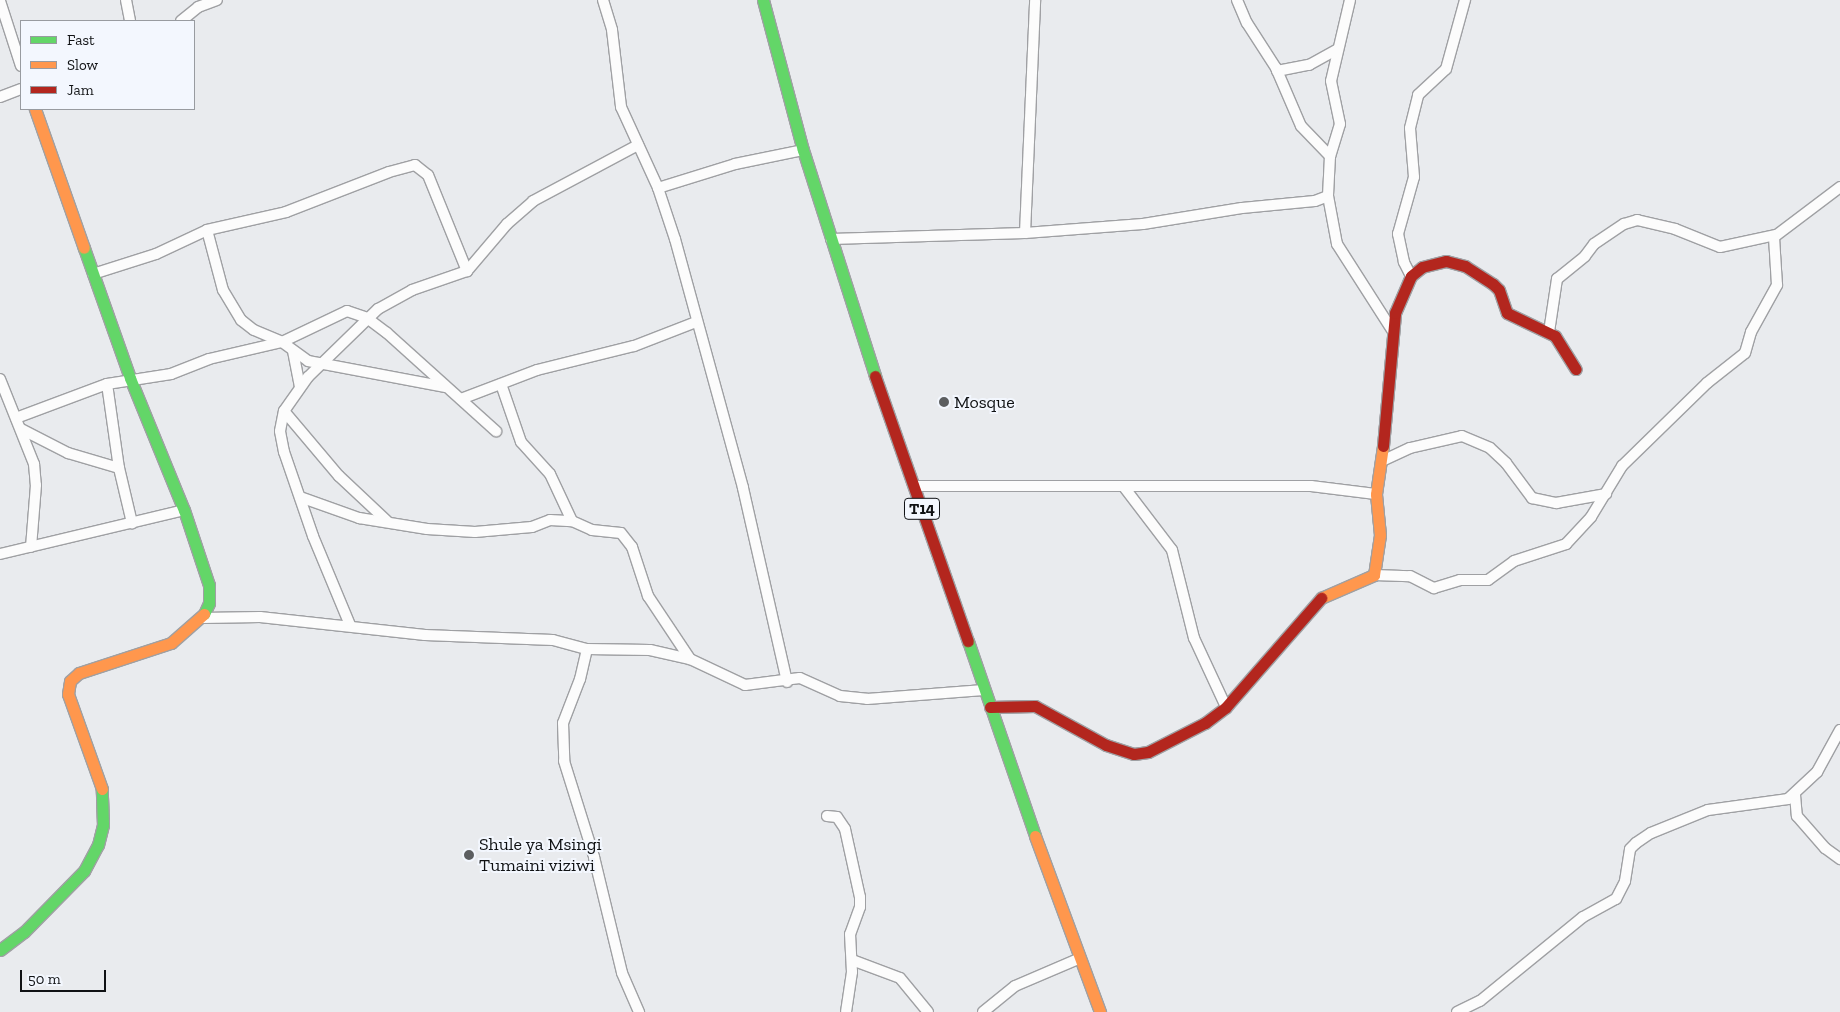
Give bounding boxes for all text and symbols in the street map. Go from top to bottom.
legend [20,20,195,110]
text: Fast [67,31,95,49]
text: Slow [67,56,98,74]
text: Jam [67,81,94,99]
place label: Mosque [954,391,1015,413]
marker: Mosque [938,396,950,408]
road number: T14 [903,496,941,522]
place label: Shule ya Msingi Tumaini viziwi [479,834,602,876]
marker: Shule ya Msingi Tumaini viziwi [463,849,475,861]
scale bar [22,960,109,992]
text: 50 m [28,970,61,988]

